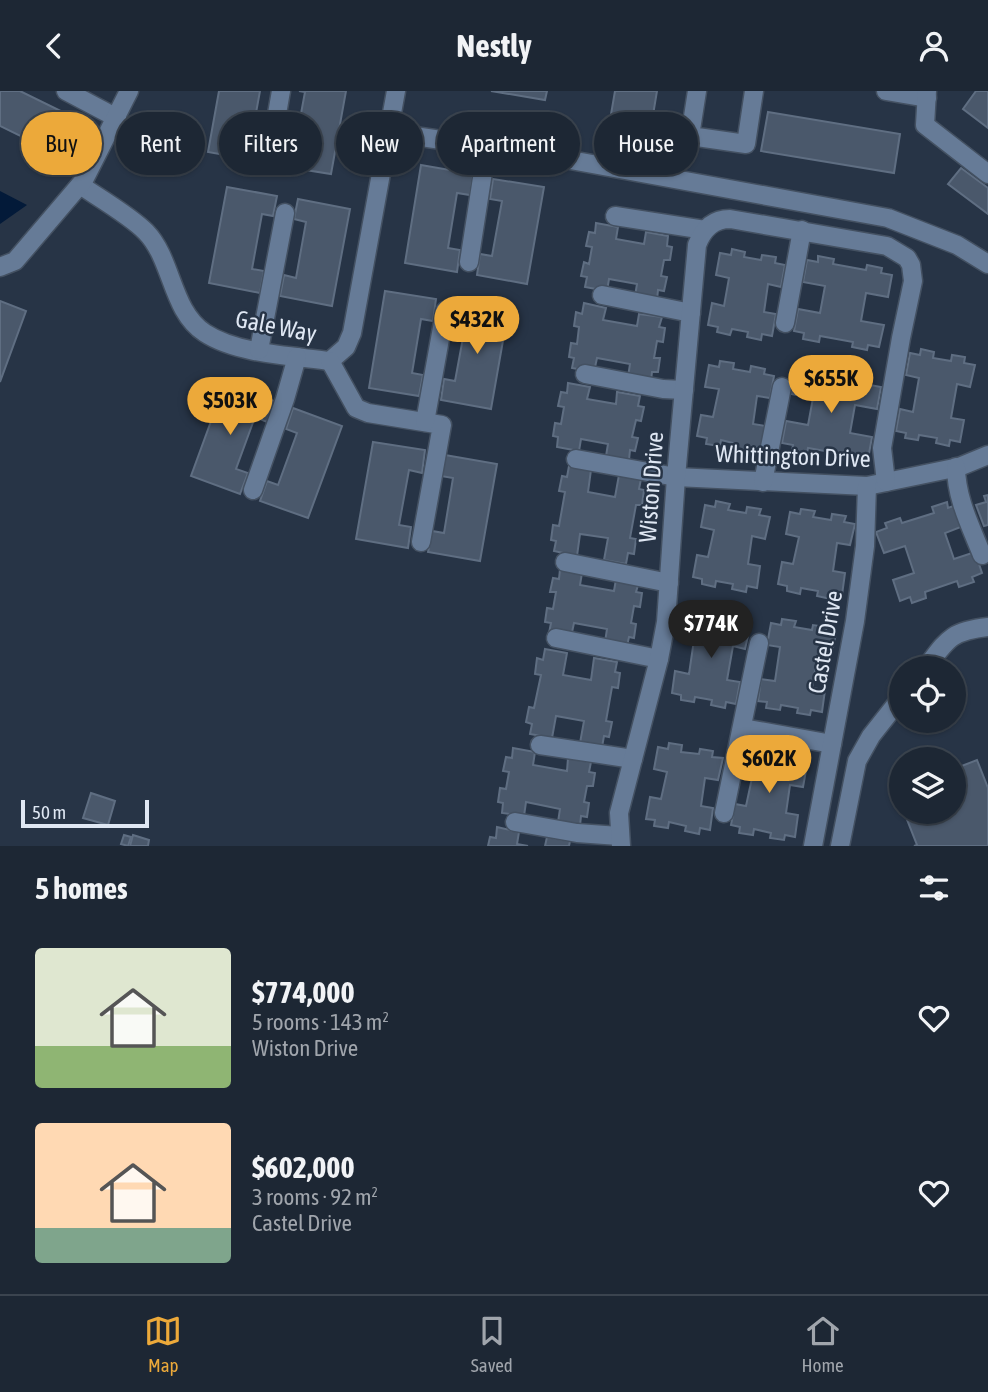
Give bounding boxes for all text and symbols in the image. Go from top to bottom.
icon: back [35,27,73,65]
text: Nestly [456,27,532,64]
icon: person [915,27,953,65]
chip: Buy [21,112,102,175]
chip: Rent [116,112,205,175]
chip: Filters [219,112,322,175]
chip: New [336,112,423,175]
chip: Apartment [437,112,580,175]
chip: House [594,112,698,175]
pin: $432K [428,296,526,356]
street label: Gale Way [233,305,319,347]
text: $432K [450,306,504,332]
pin: $655K [782,355,880,415]
text: $655K [804,365,858,391]
pin: $503K [181,377,279,437]
text: $503K [203,387,257,413]
street label: Wiston Drive [634,431,668,543]
street label: Whittington Drive [715,440,871,472]
street label: Castel Drive [803,588,847,696]
pin: $774K [662,601,760,660]
text: $774K [684,610,738,636]
map controls [889,656,966,824]
button: locate [889,656,966,733]
pin: $602K [720,735,818,795]
text: $602K [742,745,796,771]
button: layers [889,747,966,824]
scale bar [21,797,149,829]
text: 50 m [32,801,66,823]
icon: filters [915,869,953,907]
text: 5 homes [35,871,128,905]
text: $774,000 [252,975,355,1009]
icon: home [91,976,175,1060]
icon: heart [915,999,953,1037]
text: 5 rooms · 143 m² [252,1009,389,1035]
text: Wiston Drive [252,1035,358,1061]
text: $602,000 [252,1150,355,1184]
icon: home [91,1151,175,1235]
icon: heart [915,1174,953,1212]
text: 3 rooms · 92 m² [252,1184,378,1210]
text: Castel Drive [252,1210,352,1236]
tab: Map [144,1312,182,1376]
tab: Saved [471,1312,513,1376]
tab: Home [801,1312,844,1376]

